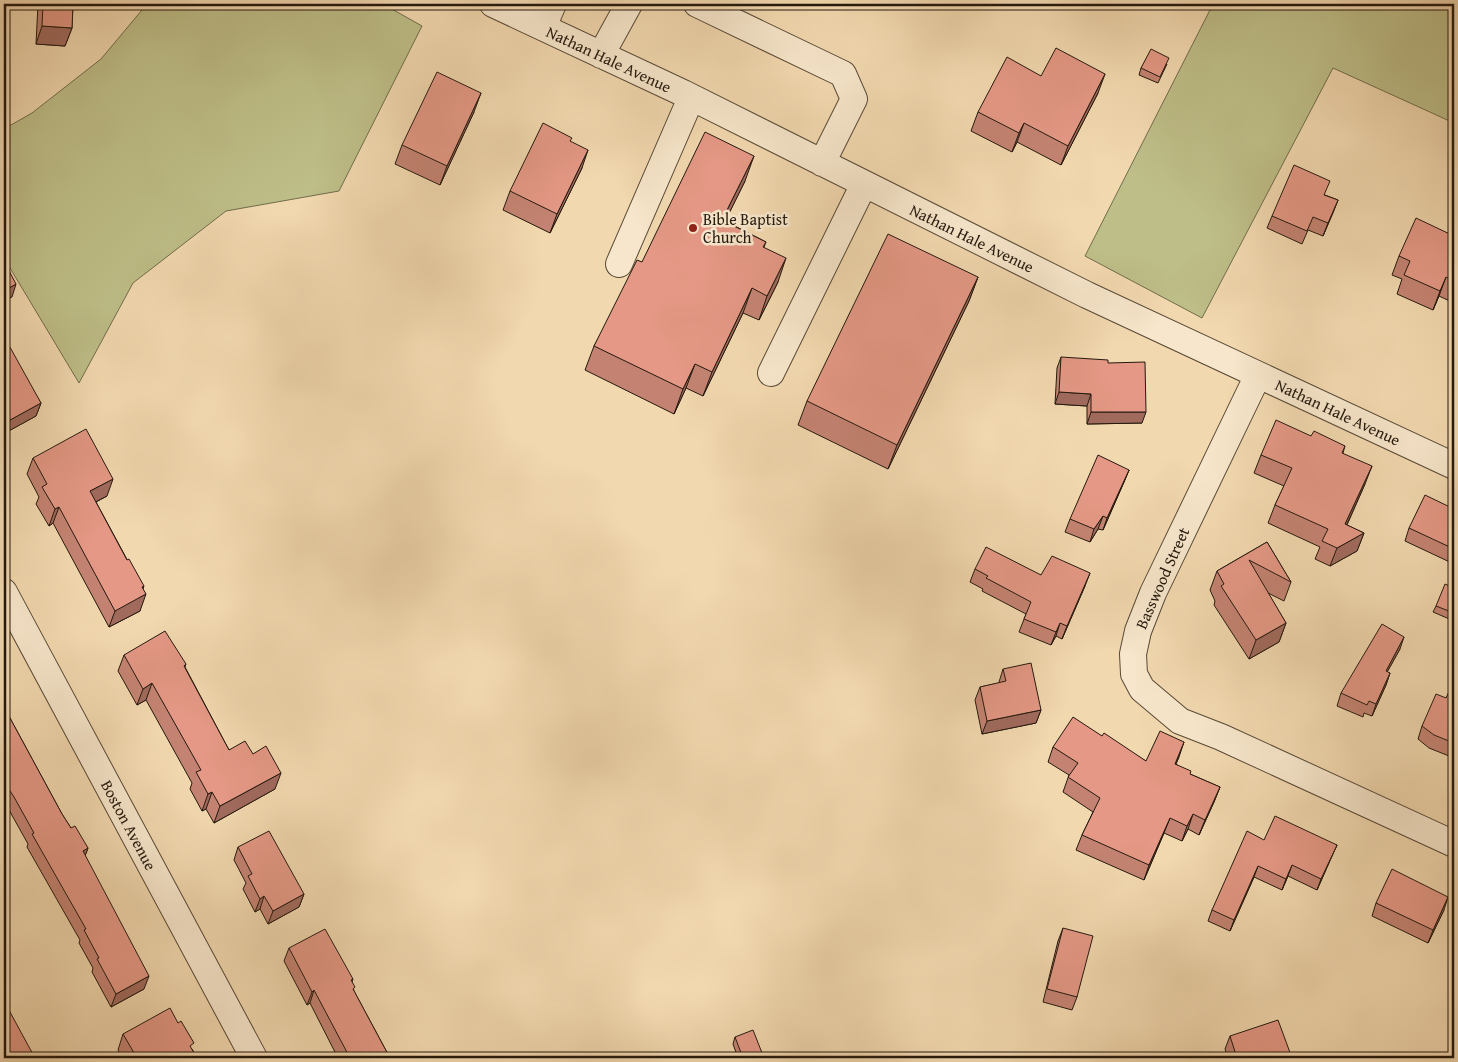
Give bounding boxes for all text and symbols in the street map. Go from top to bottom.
street label: Nathan Hale Avenue [542,19,676,99]
street label: Nathan Hale Avenue [906,197,1038,279]
place label: Bible Baptist Church [703,207,788,249]
marker: Bible Baptist Church [687,222,699,234]
street label: Nathan Hale Avenue [1271,372,1405,452]
street label: Basswood Street [1129,523,1195,633]
street label: Boston Avenue [95,776,163,874]

